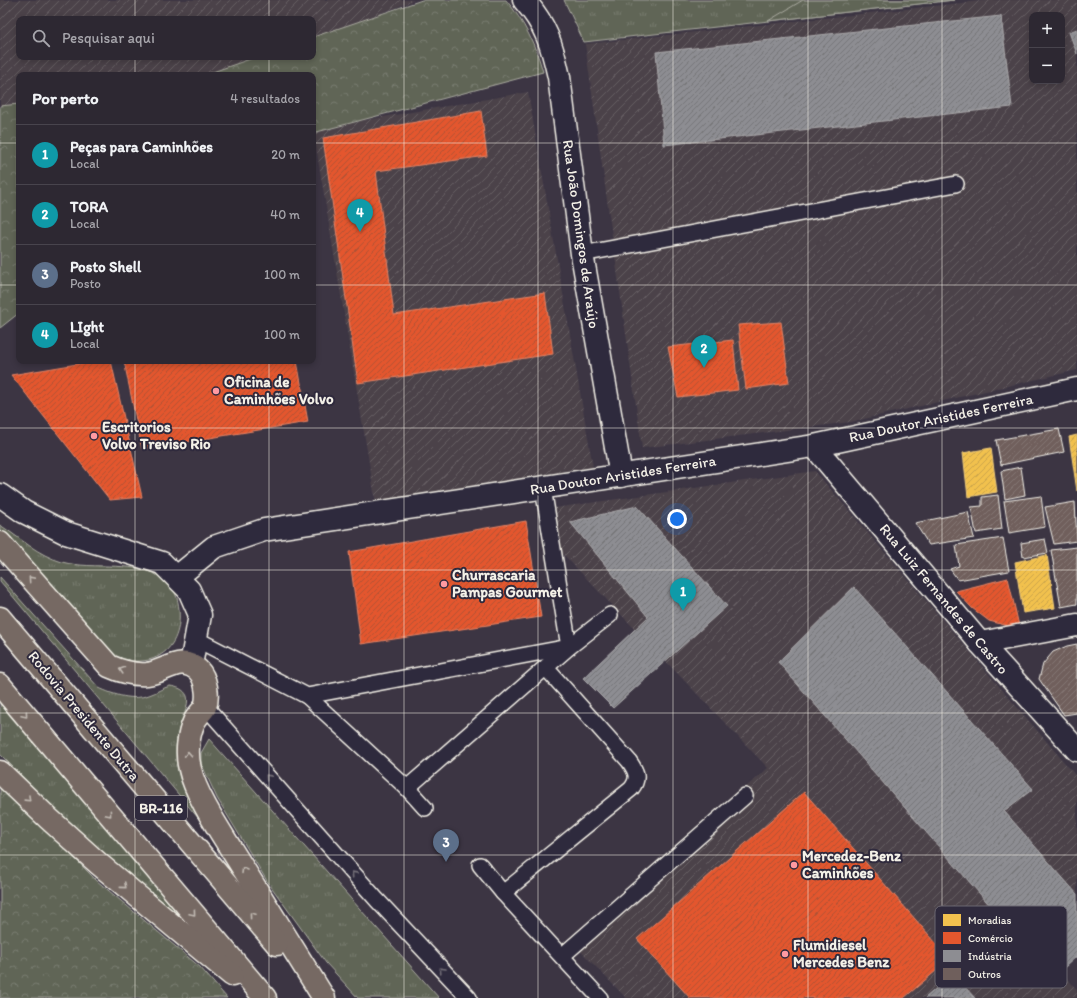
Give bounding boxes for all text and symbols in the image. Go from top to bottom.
map controls [1029,12,1065,84]
button: + [1029,12,1065,48]
search box [16,16,316,60]
icon: search [30,27,52,49]
text: Pesquisar aqui [62,29,155,47]
button: − [1029,48,1065,84]
text: Por perto [32,88,99,108]
text: 4 resultados [230,91,300,106]
text: Peças para Caminhões [70,138,213,156]
street label: Rua João Domingos de Araújo [559,138,603,330]
text: 1 [42,147,48,162]
text: 20 m [271,147,300,162]
text: Local [70,156,99,171]
text: TORA [70,198,108,216]
pin: 4 [347,199,373,232]
text: 2 [42,207,48,222]
text: 40 m [270,207,300,222]
text: Local [70,216,99,231]
text: Posto Shell [70,258,141,276]
text: 3 [41,267,49,282]
text: 100 m [264,267,300,282]
text: Posto [70,276,101,291]
text: LIght [70,318,104,336]
text: 4 [41,327,49,342]
text: 100 m [264,327,300,342]
pin: 2 [691,335,717,368]
text: Local [70,336,99,351]
place label: Oficina de Caminhões Volvo [224,373,334,408]
marker: Oficina de Caminhões Volvo [211,386,221,396]
street label: Rua Doutor Aristides Ferreira [847,390,1035,446]
place label: Escritorios Volvo Treviso Rio [102,418,211,453]
marker: Escritorios Volvo Treviso Rio [89,431,99,441]
street label: Rua Doutor Aristides Ferreira [529,451,717,499]
your location [667,509,687,529]
street label: Rua Luiz Fernandes de Castro [876,520,1012,678]
place label: Churrascaria Pampas Gourmet [452,566,563,602]
one-way arrow [29,576,36,584]
pin: 1 [670,578,696,611]
marker: Churrascaria Pampas Gourmet [439,579,449,589]
street label: Rodovia Presidente Dutra [24,647,144,785]
one-way arrow [118,666,125,675]
one-way arrow [21,710,28,718]
one-way arrow [184,751,193,757]
one-way arrow [265,774,272,782]
one-way arrow [23,794,31,802]
road number: BR-116 [135,796,187,820]
one-way arrow [105,810,112,817]
pin: 3 [433,829,459,862]
place label: Mercedez-Benz Caminhões [802,847,902,882]
marker: Mercedez-Benz Caminhões [789,860,799,870]
one-way arrow [241,867,248,874]
one-way arrow [352,872,359,879]
one-way arrow [120,882,127,889]
legend [935,906,1067,988]
one-way arrow [189,909,196,916]
one-way arrow [250,912,257,920]
text: Moradias [968,914,1011,927]
text: Comércio [968,932,1013,945]
place label: Flumidiesel Mercedes Benz [793,936,890,971]
marker: Flumidiesel Mercedes Benz [780,949,790,959]
text: Indústria [968,950,1012,963]
one-way arrow [440,967,447,975]
text: Outros [968,968,1001,981]

